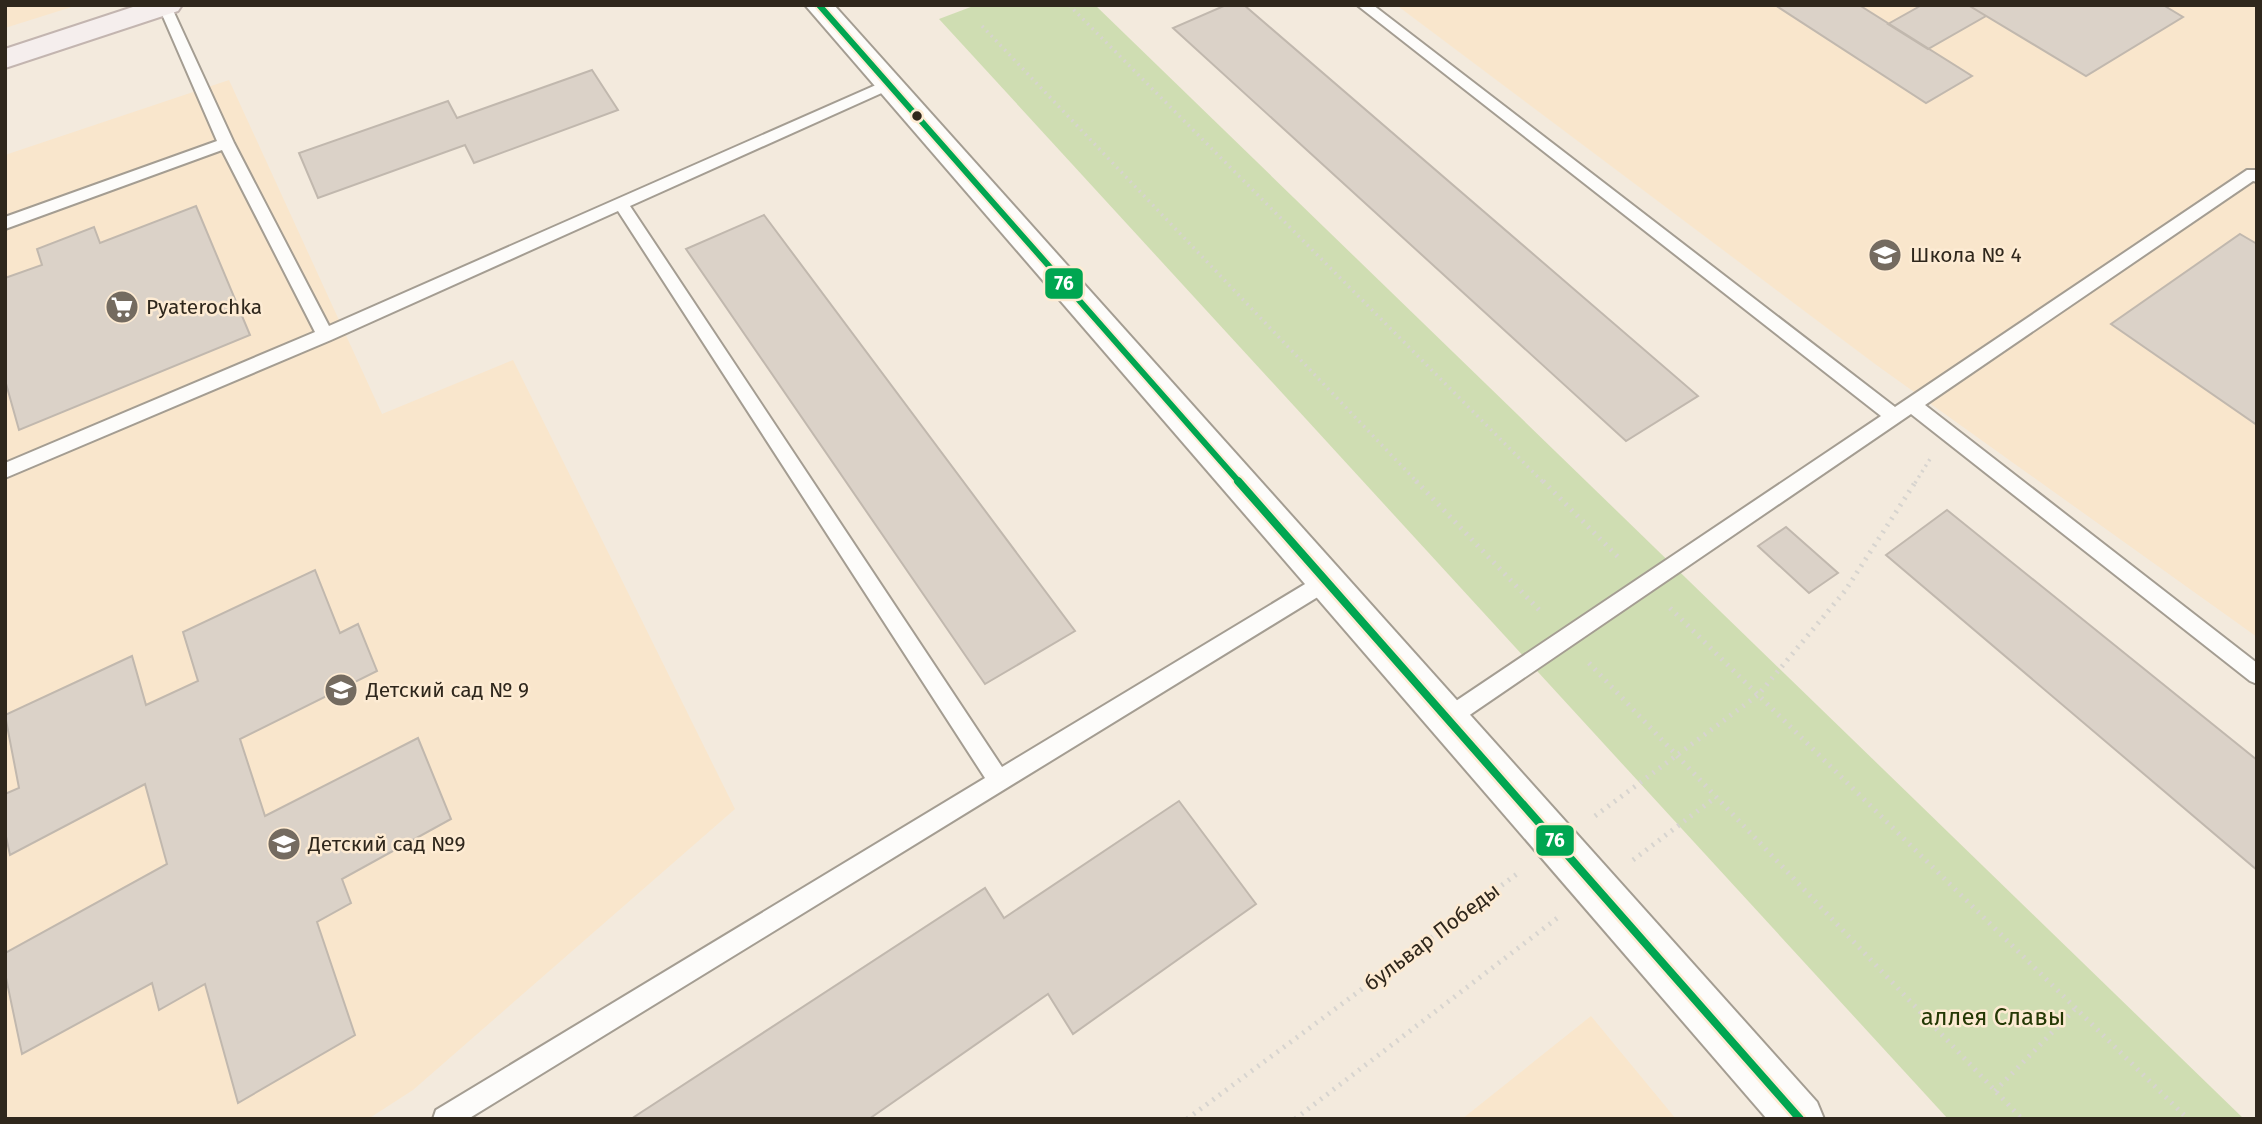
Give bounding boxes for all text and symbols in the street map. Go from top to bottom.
unlabelled marker [910,109,924,123]
school or university icon: Школа № 4 [1866,236,1904,274]
place label: Школа № 4 [1910,242,2022,268]
line badge: 76 [1044,267,1084,300]
text: 76 [1054,272,1074,295]
supermarket icon: Pyaterochka [103,288,141,326]
place label: Pyaterochka [146,294,262,320]
school or university icon: Детский сад № 9 [322,671,360,709]
place label: Детский сад № 9 [365,677,529,703]
line badge: 76 [1535,824,1575,857]
school or university icon: Детский сад №9 [265,825,303,863]
text: 76 [1545,829,1565,852]
place label: Детский сад №9 [307,831,466,857]
street label: бульвар Победы [1359,878,1505,996]
park label: аллея Славы [1921,1003,2065,1031]

